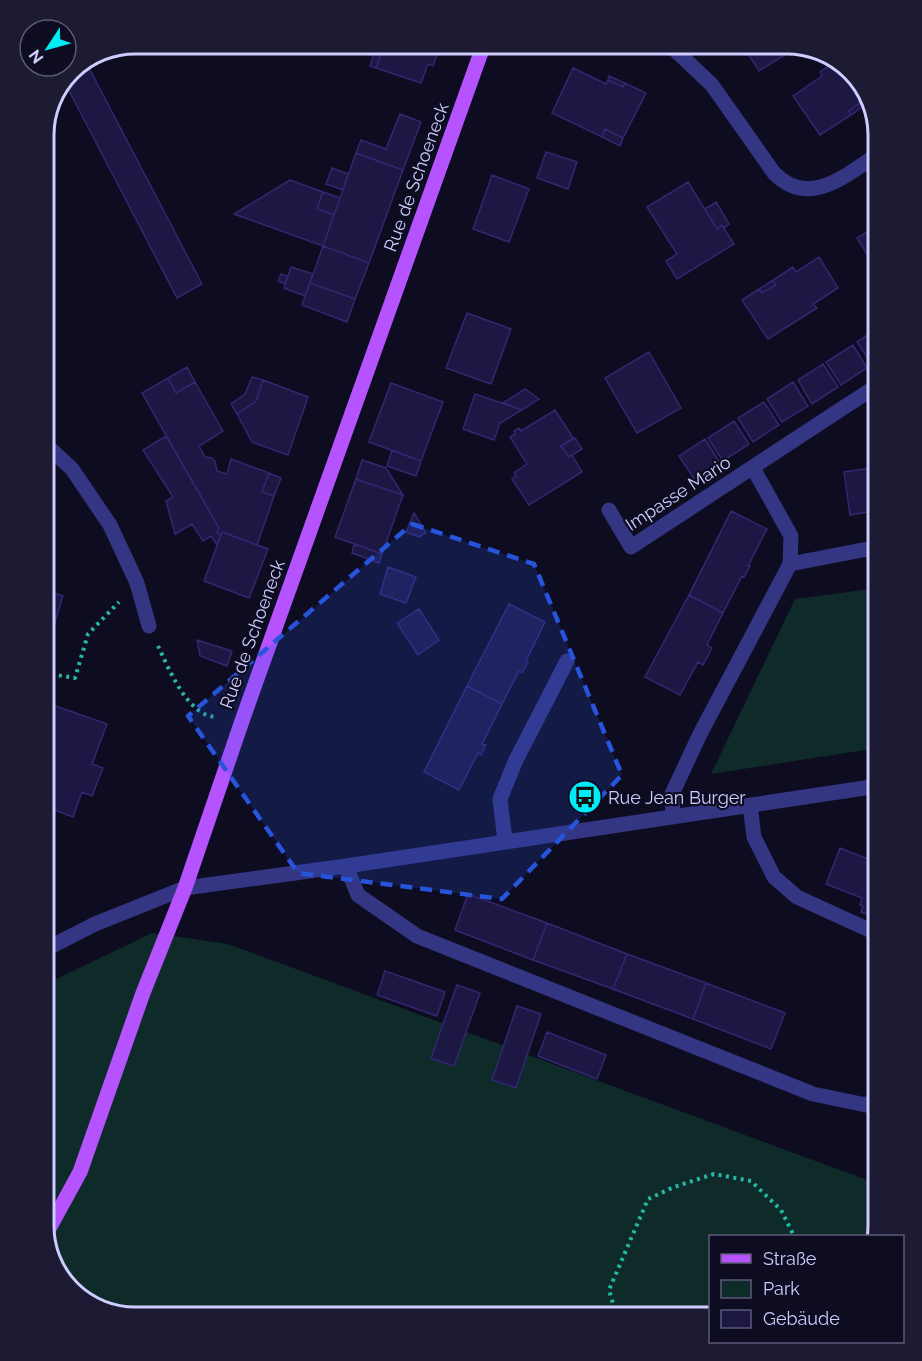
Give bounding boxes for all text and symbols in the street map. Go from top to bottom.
north arrow [18,18,78,78]
text: N [25,46,48,67]
street label: Rue de Schoeneck [379,99,453,254]
street label: Impasse Mario [622,451,735,535]
street label: Rue de Schoeneck [215,556,289,711]
bus stop icon: Rue Jean Burger [567,779,603,815]
place label: Rue Jean Burger [608,787,746,808]
legend [709,1235,904,1343]
text: Straße [763,1248,817,1269]
text: Park [763,1278,800,1299]
text: Gebäude [763,1308,840,1329]

